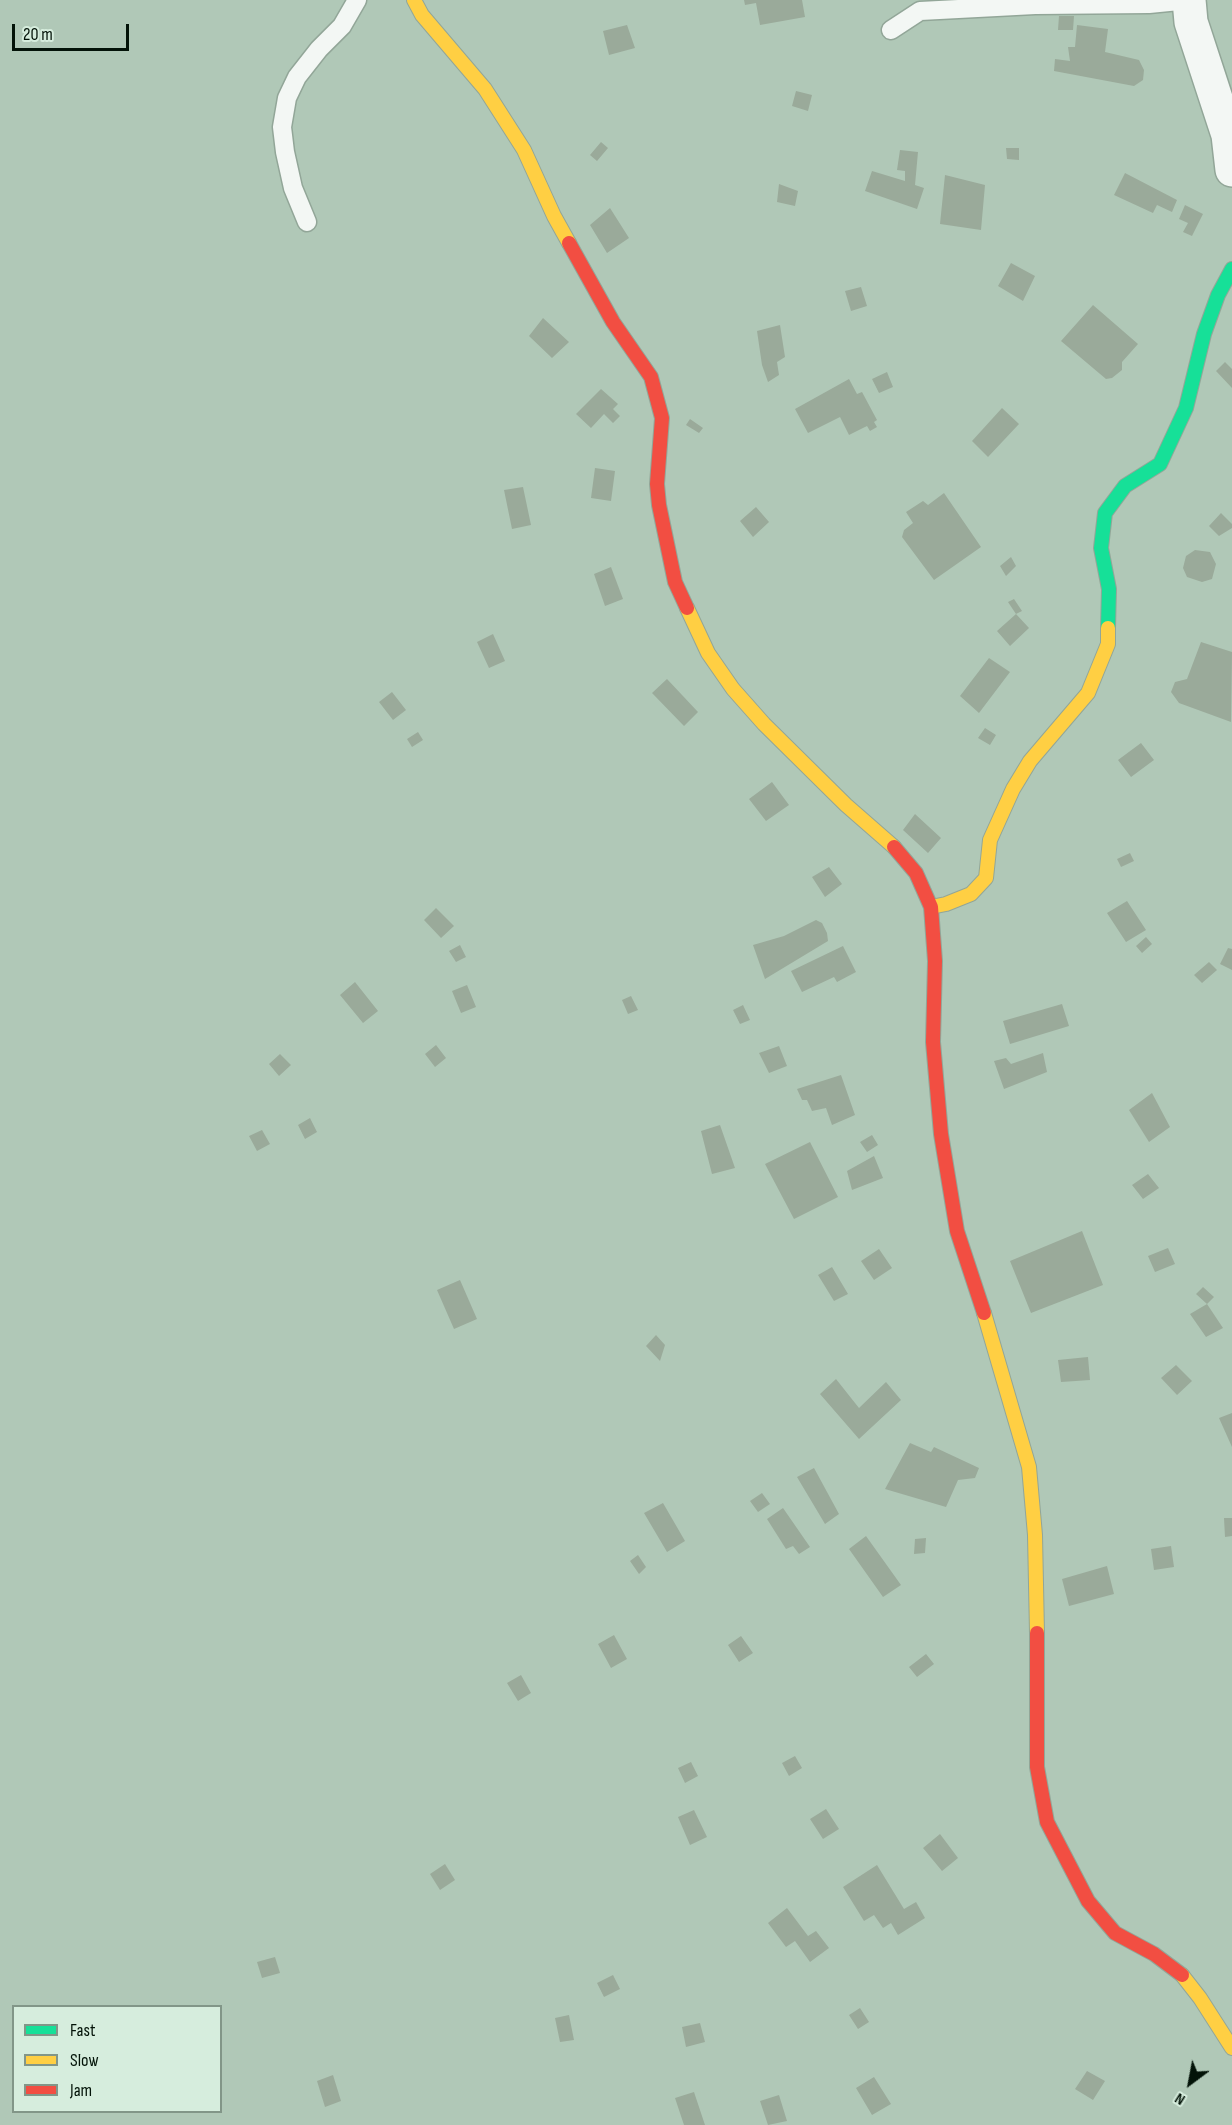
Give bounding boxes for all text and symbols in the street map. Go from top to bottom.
scale bar [15,12,132,50]
text: 20 m [23,24,53,45]
legend [12,2005,222,2113]
text: Fast [70,2020,95,2041]
text: Slow [70,2050,99,2071]
north arrow [1160,2053,1220,2113]
text: Jam [70,2080,92,2101]
text: N [1172,2088,1189,2109]

